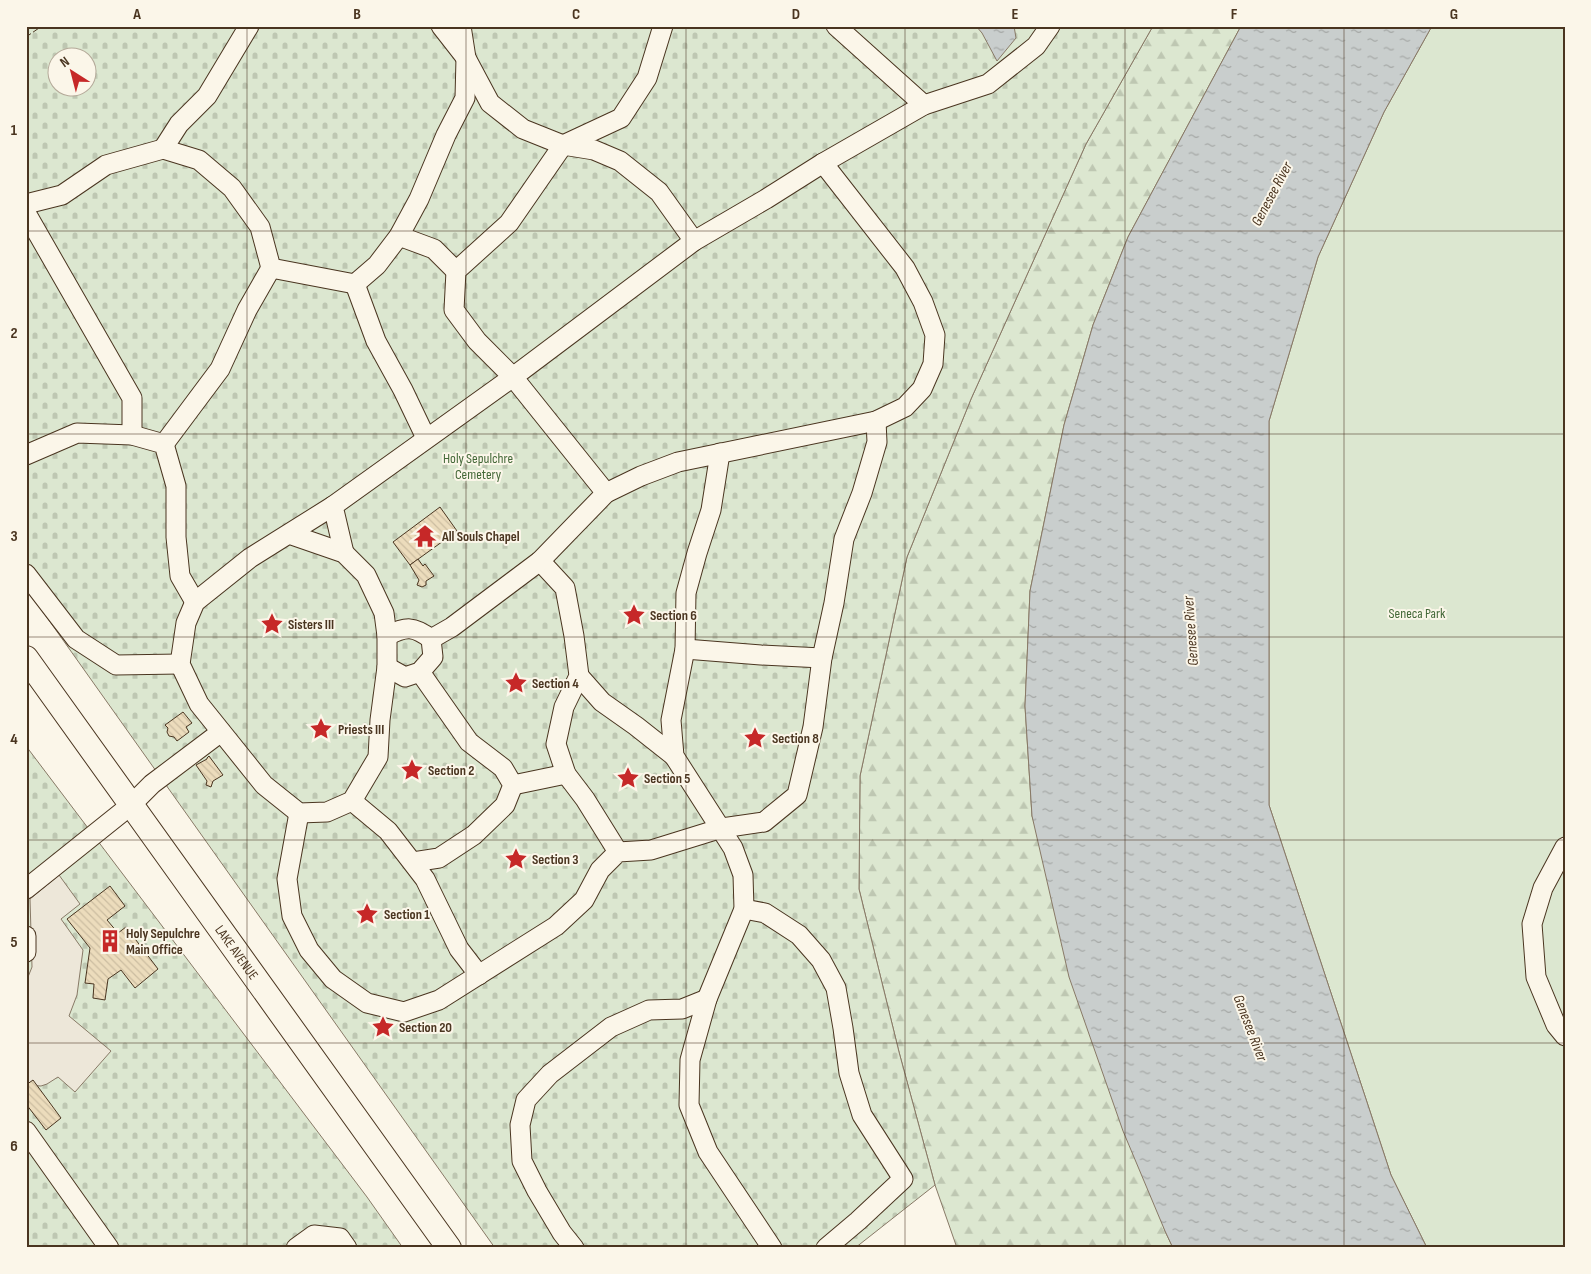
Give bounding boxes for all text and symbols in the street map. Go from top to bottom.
text: A [132,5,141,24]
text: B [353,5,361,24]
text: C [572,5,580,24]
text: D [792,5,800,24]
text: E [1012,5,1019,24]
text: F [1231,5,1238,24]
text: G [1450,5,1458,24]
north arrow [48,48,98,98]
text: N [57,53,73,71]
text: 1 [11,121,18,140]
water label: Genesee River [1247,158,1297,229]
text: 2 [10,324,18,343]
park label: Holy Sepulchre Cemetery [443,450,513,483]
temple icon: All Souls Chapel [412,523,438,549]
text: 3 [10,527,18,546]
place label: All Souls Chapel [441,528,520,545]
water label: Genesee River [1179,595,1203,666]
place icon: Section 6 [621,602,647,628]
park label: Seneca Park [1389,605,1446,622]
place label: Section 6 [650,607,697,624]
place icon: Sisters III [259,611,285,637]
place label: Sisters III [288,616,334,633]
place icon: Section 4 [503,670,529,696]
place label: Section 4 [532,675,579,692]
place icon: Priests III [308,716,334,742]
place label: Priests III [338,721,384,738]
place icon: Section 8 [742,725,768,751]
text: 4 [10,730,18,749]
place label: Section 8 [772,730,819,747]
place icon: Section 2 [399,757,425,783]
place label: Section 2 [428,762,474,779]
place icon: Section 5 [615,765,641,791]
place label: Section 5 [644,770,690,787]
place icon: Section 3 [503,846,529,872]
place label: Section 3 [532,851,578,868]
place icon: Section 1 [354,901,380,927]
place label: Section 1 [384,906,430,923]
street label: LAKE AVENUE [212,922,262,983]
place label: Holy Sepulchre Main Office [126,925,200,958]
building icon: Holy Sepulchre Main Office [97,928,123,954]
text: 5 [10,933,18,952]
water label: Genesee River [1229,992,1272,1065]
place icon: Section 20 [370,1014,396,1040]
place label: Section 20 [399,1019,452,1036]
text: 6 [10,1137,18,1156]

